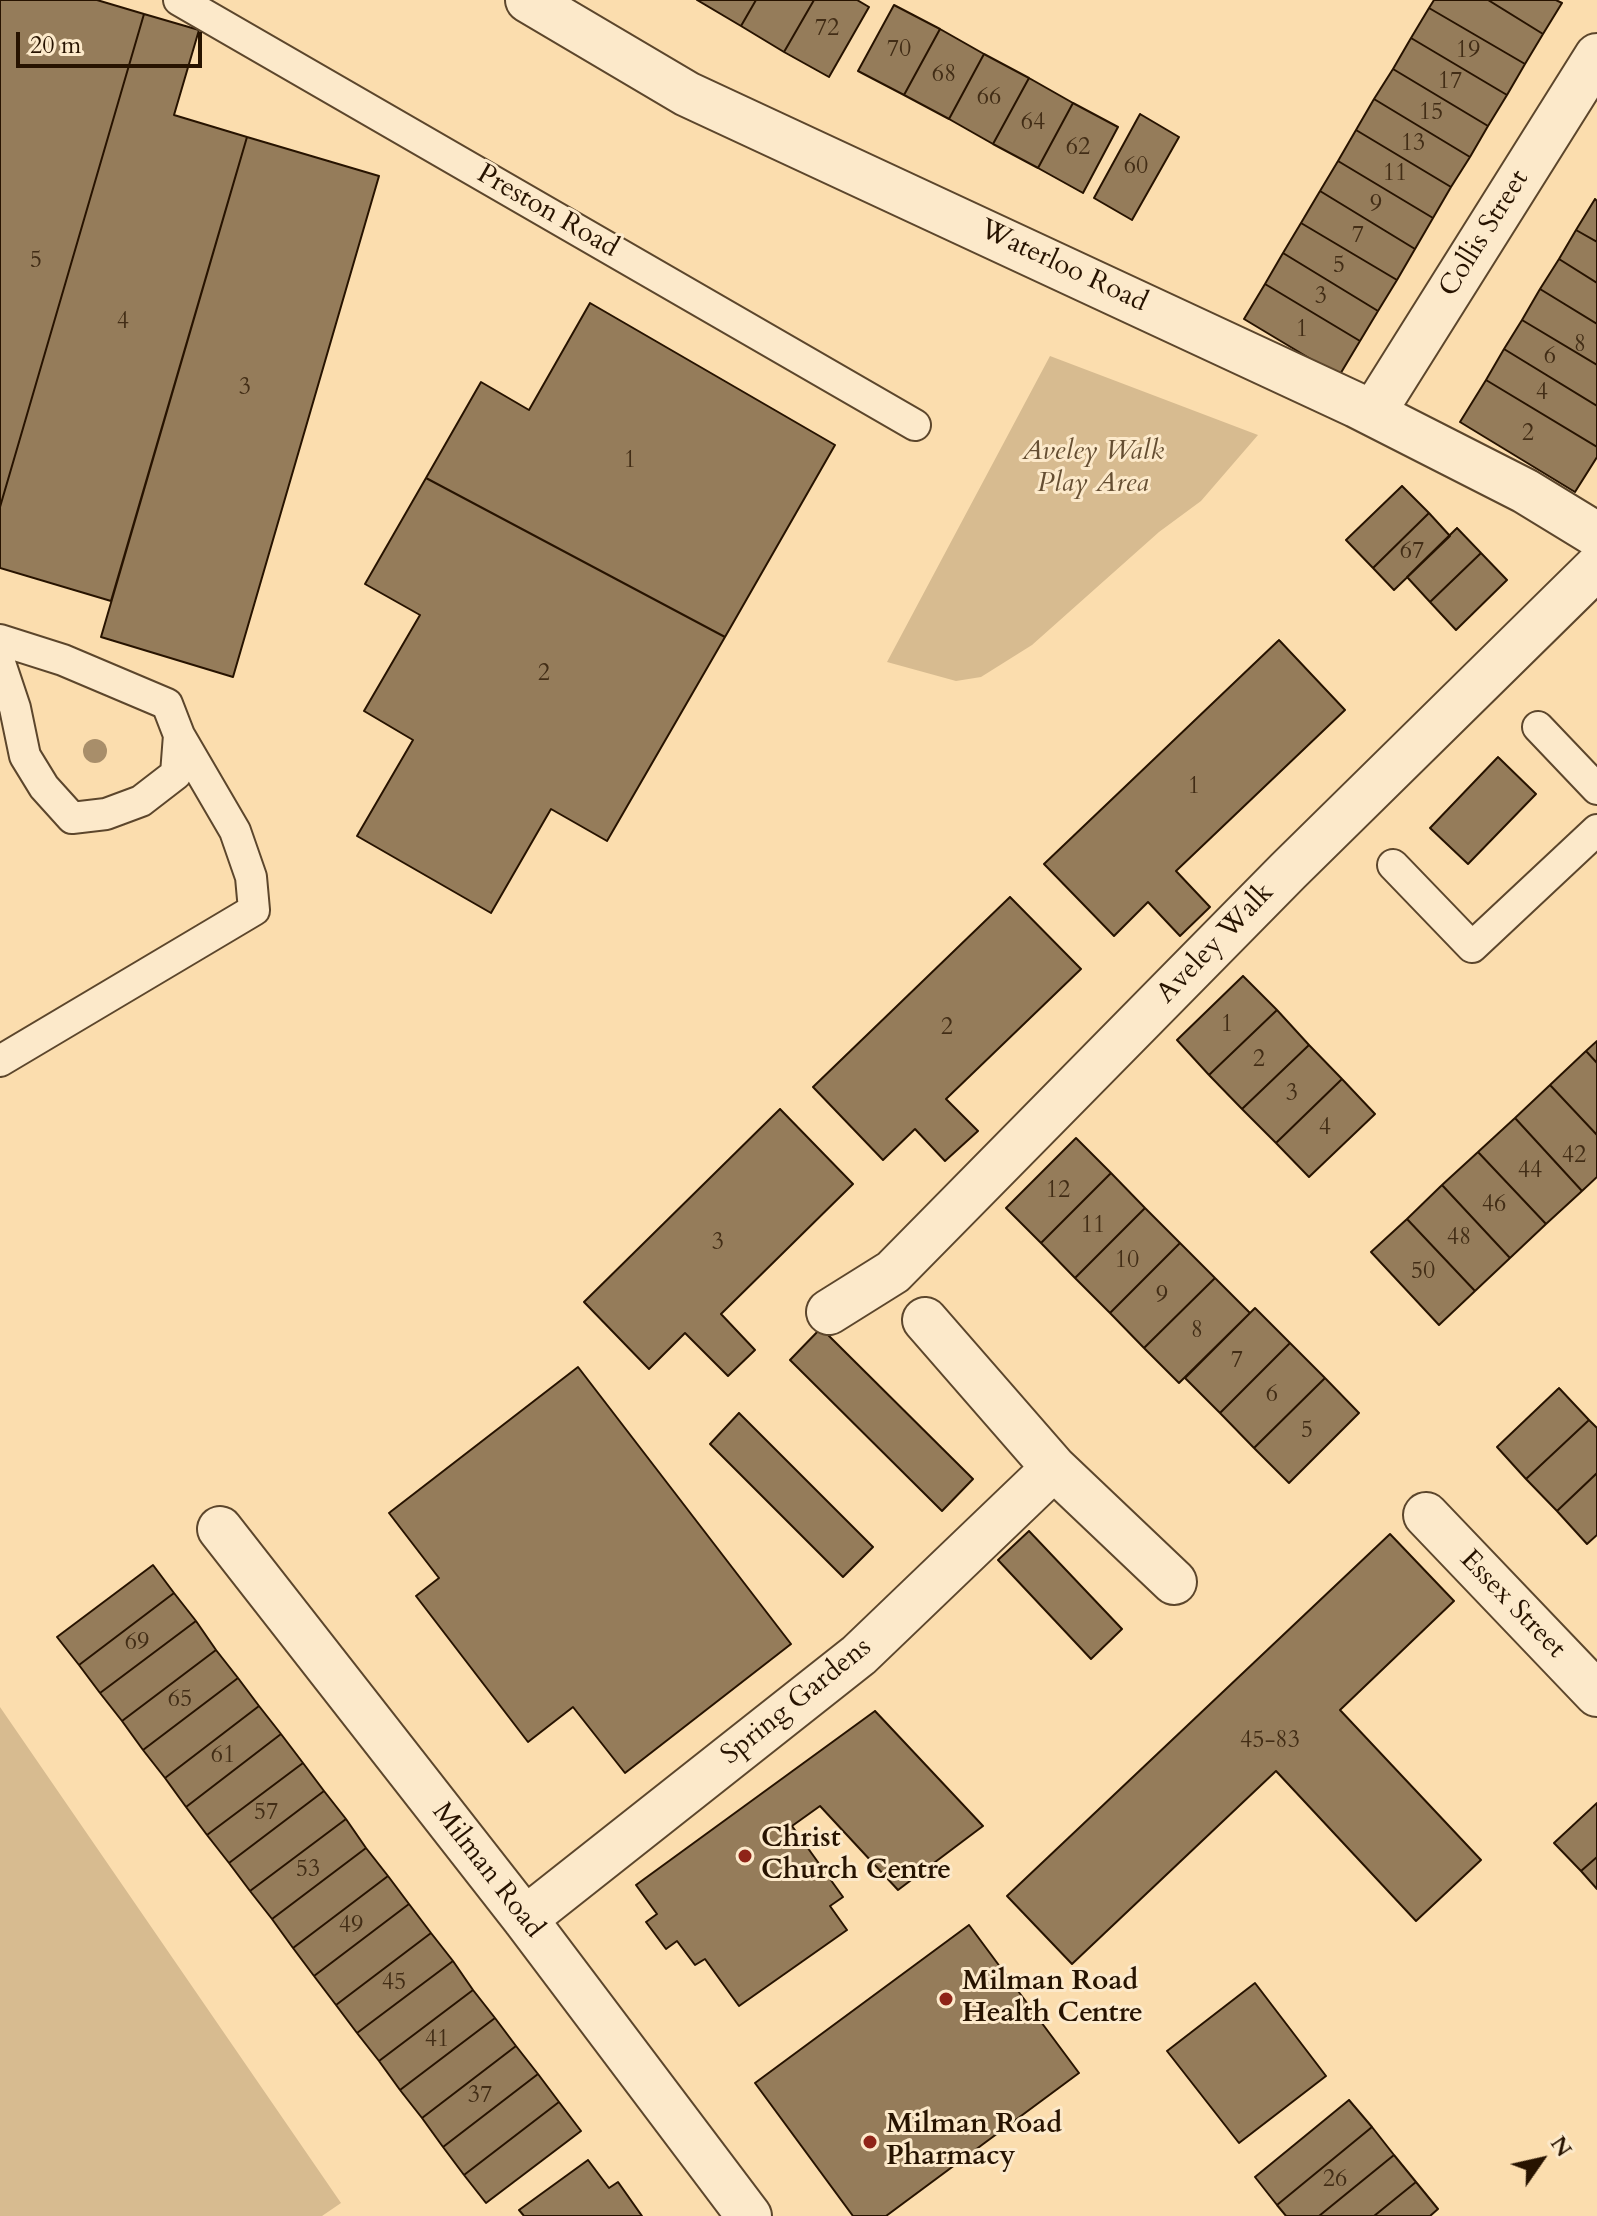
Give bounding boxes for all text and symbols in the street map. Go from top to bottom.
house number: 72 [815,15,839,43]
scale bar [20,16,206,66]
text: 20 m [30,29,81,62]
house number: 70 [887,36,911,64]
house number: 19 [1456,37,1480,65]
house number: 68 [932,61,956,89]
house number: 17 [1438,68,1462,96]
house number: 66 [977,84,1001,112]
house number: 15 [1419,99,1443,127]
house number: 64 [1021,109,1045,137]
house number: 13 [1401,130,1425,158]
house number: 62 [1066,134,1090,162]
house number: 60 [1124,153,1148,181]
street label: Preston Road [470,158,624,266]
house number: 11 [1383,160,1407,188]
street label: Collis Street [1433,164,1537,304]
house number: 9 [1370,191,1382,219]
street label: Waterloo Road [974,213,1152,321]
house number: 7 [1352,222,1364,250]
house number: 5 [30,247,42,275]
house number: 5 [1333,252,1345,280]
house number: 3 [1315,283,1327,311]
house number: 4 [117,308,129,336]
house number: 1 [1296,316,1308,344]
house number: 8 [1574,331,1586,359]
house number: 6 [1544,343,1556,371]
house number: 3 [239,374,251,402]
house number: 4 [1536,379,1548,407]
house number: 2 [1522,420,1534,448]
park label: Aveley Walk Play Area [1022,436,1164,502]
house number: 1 [624,447,636,475]
house number: 67 [1400,538,1424,566]
house number: 2 [538,660,550,688]
house number: 1 [1188,773,1200,801]
street label: Aveley Walk [1150,877,1282,1011]
house number: 1 [1221,1011,1233,1039]
house number: 2 [941,1014,953,1042]
house number: 2 [1253,1046,1265,1074]
house number: 3 [1286,1080,1298,1108]
house number: 4 [1319,1114,1331,1142]
house number: 42 [1562,1142,1586,1170]
house number: 44 [1518,1157,1542,1185]
house number: 12 [1046,1177,1070,1205]
house number: 46 [1482,1191,1506,1219]
house number: 11 [1081,1212,1105,1240]
house number: 48 [1447,1224,1471,1252]
house number: 3 [712,1229,724,1257]
house number: 10 [1115,1247,1139,1275]
house number: 50 [1411,1258,1435,1286]
house number: 9 [1156,1282,1168,1310]
house number: 8 [1191,1317,1203,1345]
house number: 7 [1231,1347,1243,1375]
house number: 6 [1266,1381,1278,1409]
house number: 5 [1301,1417,1313,1445]
street label: Essex Street [1452,1544,1572,1666]
house number: 69 [125,1629,149,1657]
street label: Spring Gardens [715,1631,879,1773]
house number: 65 [168,1686,192,1714]
house number: 45-83 [1240,1727,1300,1755]
house number: 61 [211,1742,235,1770]
street label: Milman Road [424,1797,550,1945]
house number: 57 [254,1799,278,1827]
place label: Christ Church Centre [761,1823,951,1889]
marker: Christ Church Centre [736,1847,754,1865]
house number: 53 [296,1856,320,1884]
house number: 49 [339,1912,363,1940]
place label: Milman Road Health Centre [962,1966,1143,2032]
house number: 45 [382,1969,406,1997]
marker: Milman Road Health Centre [937,1990,955,2008]
house number: 41 [425,2026,449,2054]
house number: 37 [468,2082,492,2110]
place label: Milman Road Pharmacy [886,2109,1062,2175]
north arrow [1501,2120,1581,2200]
text: N [1543,2130,1579,2163]
marker: Milman Road Pharmacy [861,2133,879,2151]
house number: 26 [1323,2166,1347,2194]

